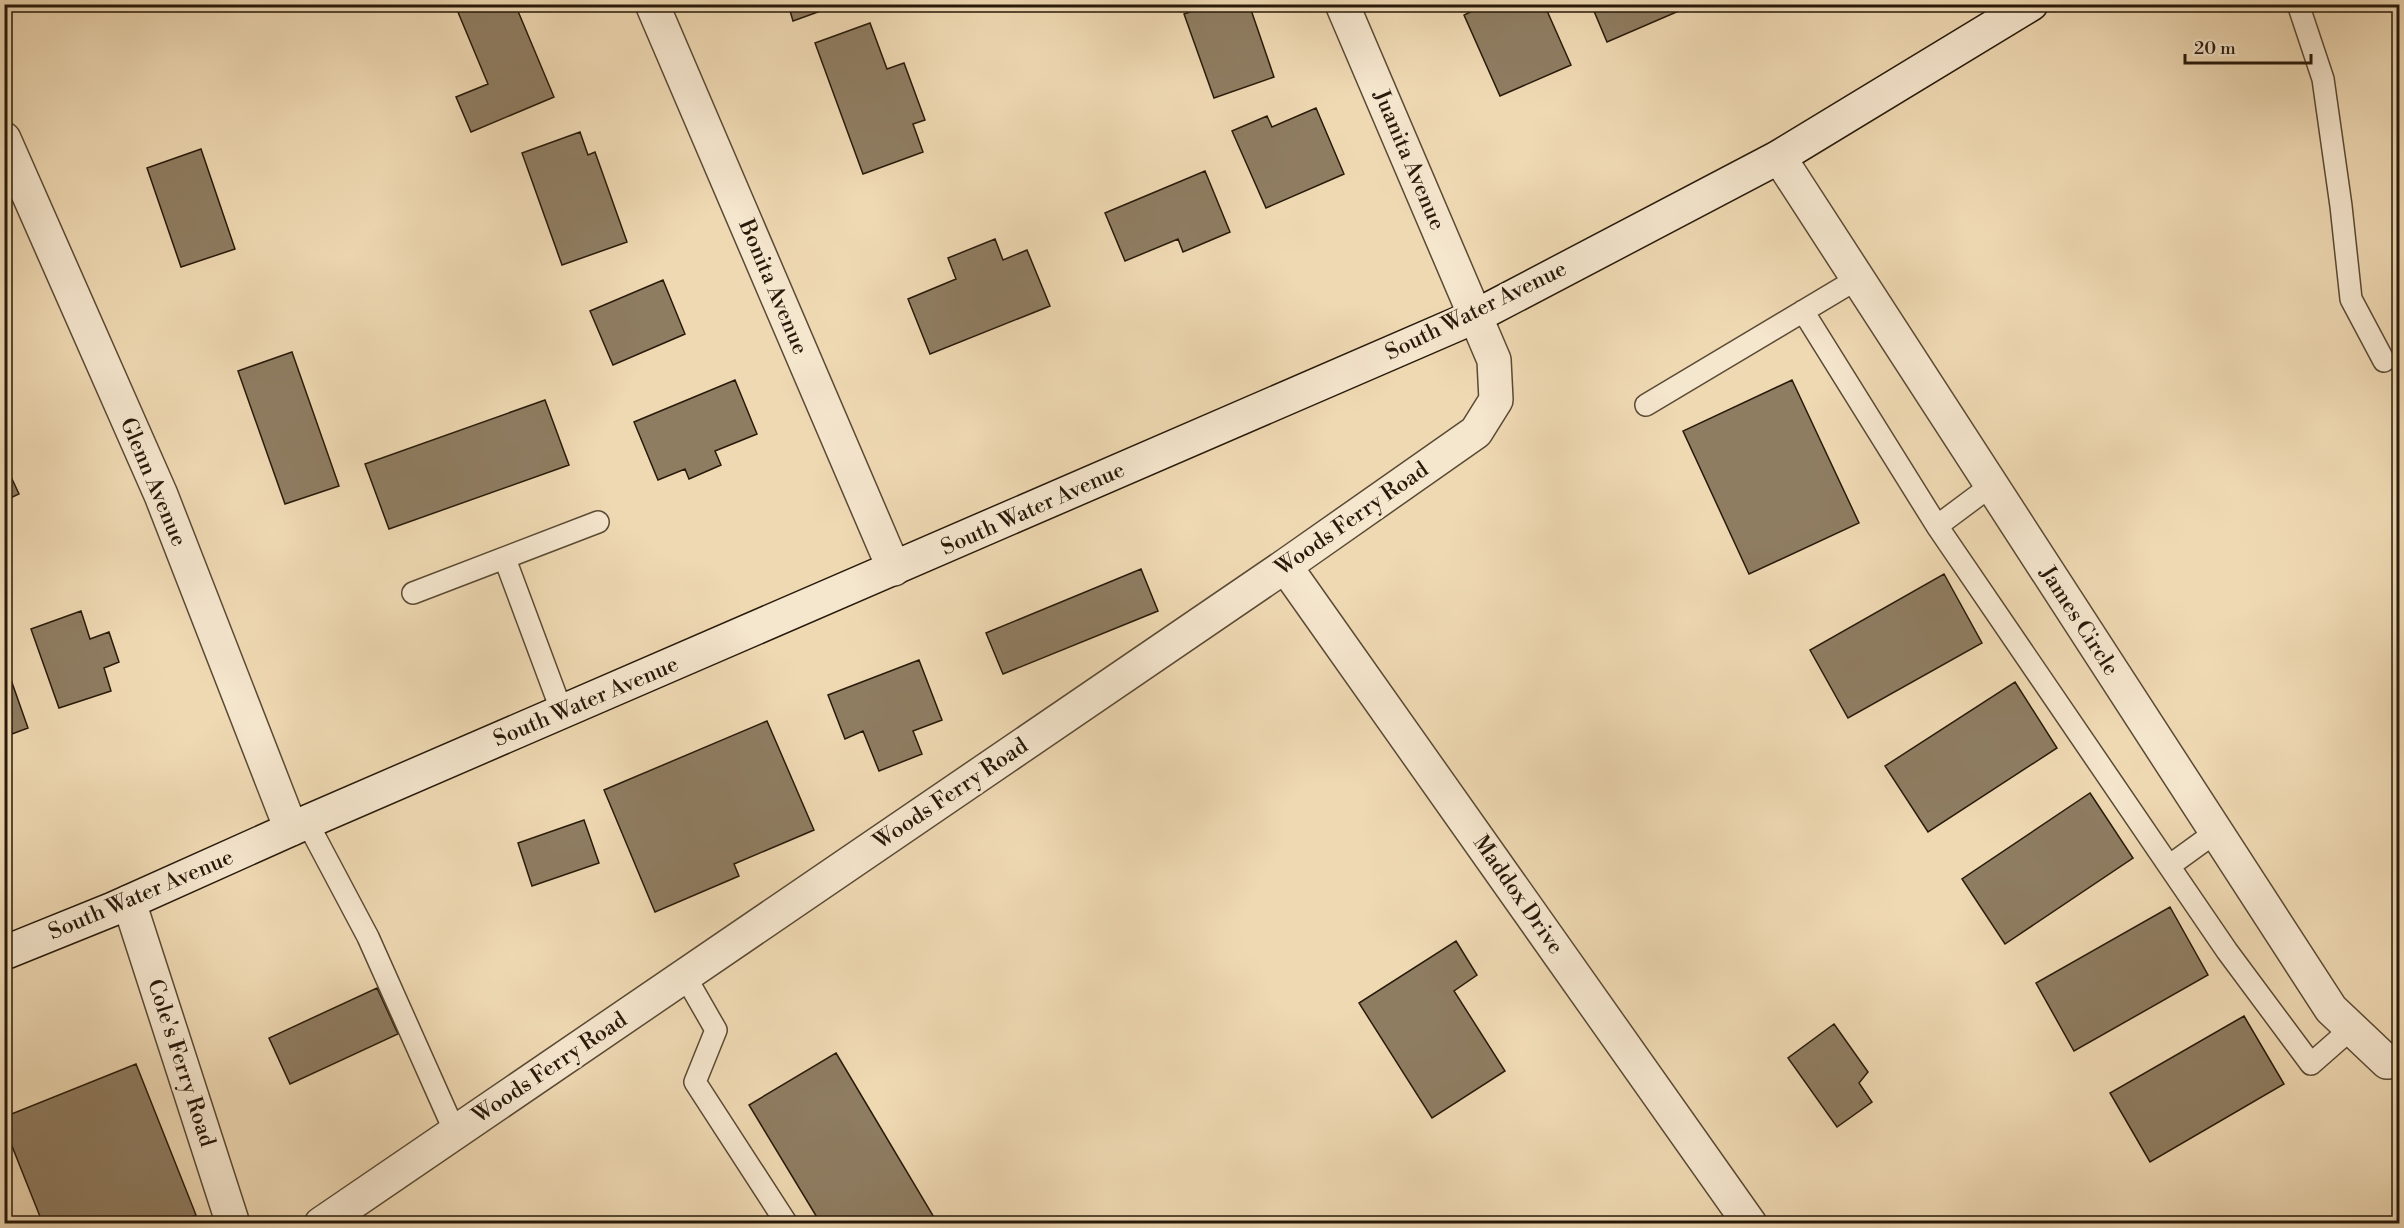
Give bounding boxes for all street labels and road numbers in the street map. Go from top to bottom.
street label: Juanita Avenue [1367,85,1451,234]
street label: Bonita Avenue [732,214,814,359]
street label: South Water Avenue [1381,255,1571,367]
street label: Glenn Avenue [114,414,192,550]
street label: South Water Avenue [937,456,1129,562]
street label: Woods Ferry Road [1270,456,1434,582]
street label: James Circle [2033,560,2124,681]
street label: South Water Avenue [490,651,682,753]
street label: Woods Ferry Road [868,732,1034,856]
street label: Maddox Drive [1467,830,1569,960]
street label: South Water Avenue [45,844,237,946]
street label: Cole's Ferry Road [141,976,221,1151]
street label: Woods Ferry Road [467,1006,633,1130]

